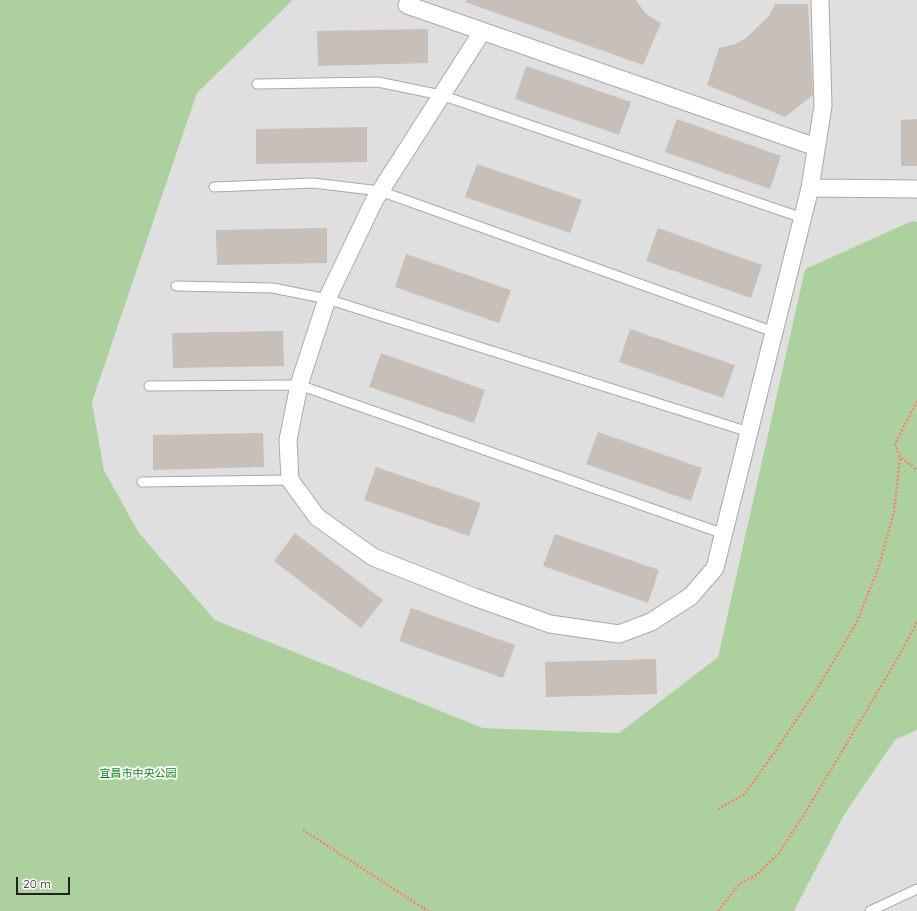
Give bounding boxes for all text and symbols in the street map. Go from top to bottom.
park label: 宜昌市中央公园 [100,767,176,781]
scale bar [18,869,72,895]
text: 20 m [23,876,51,891]

